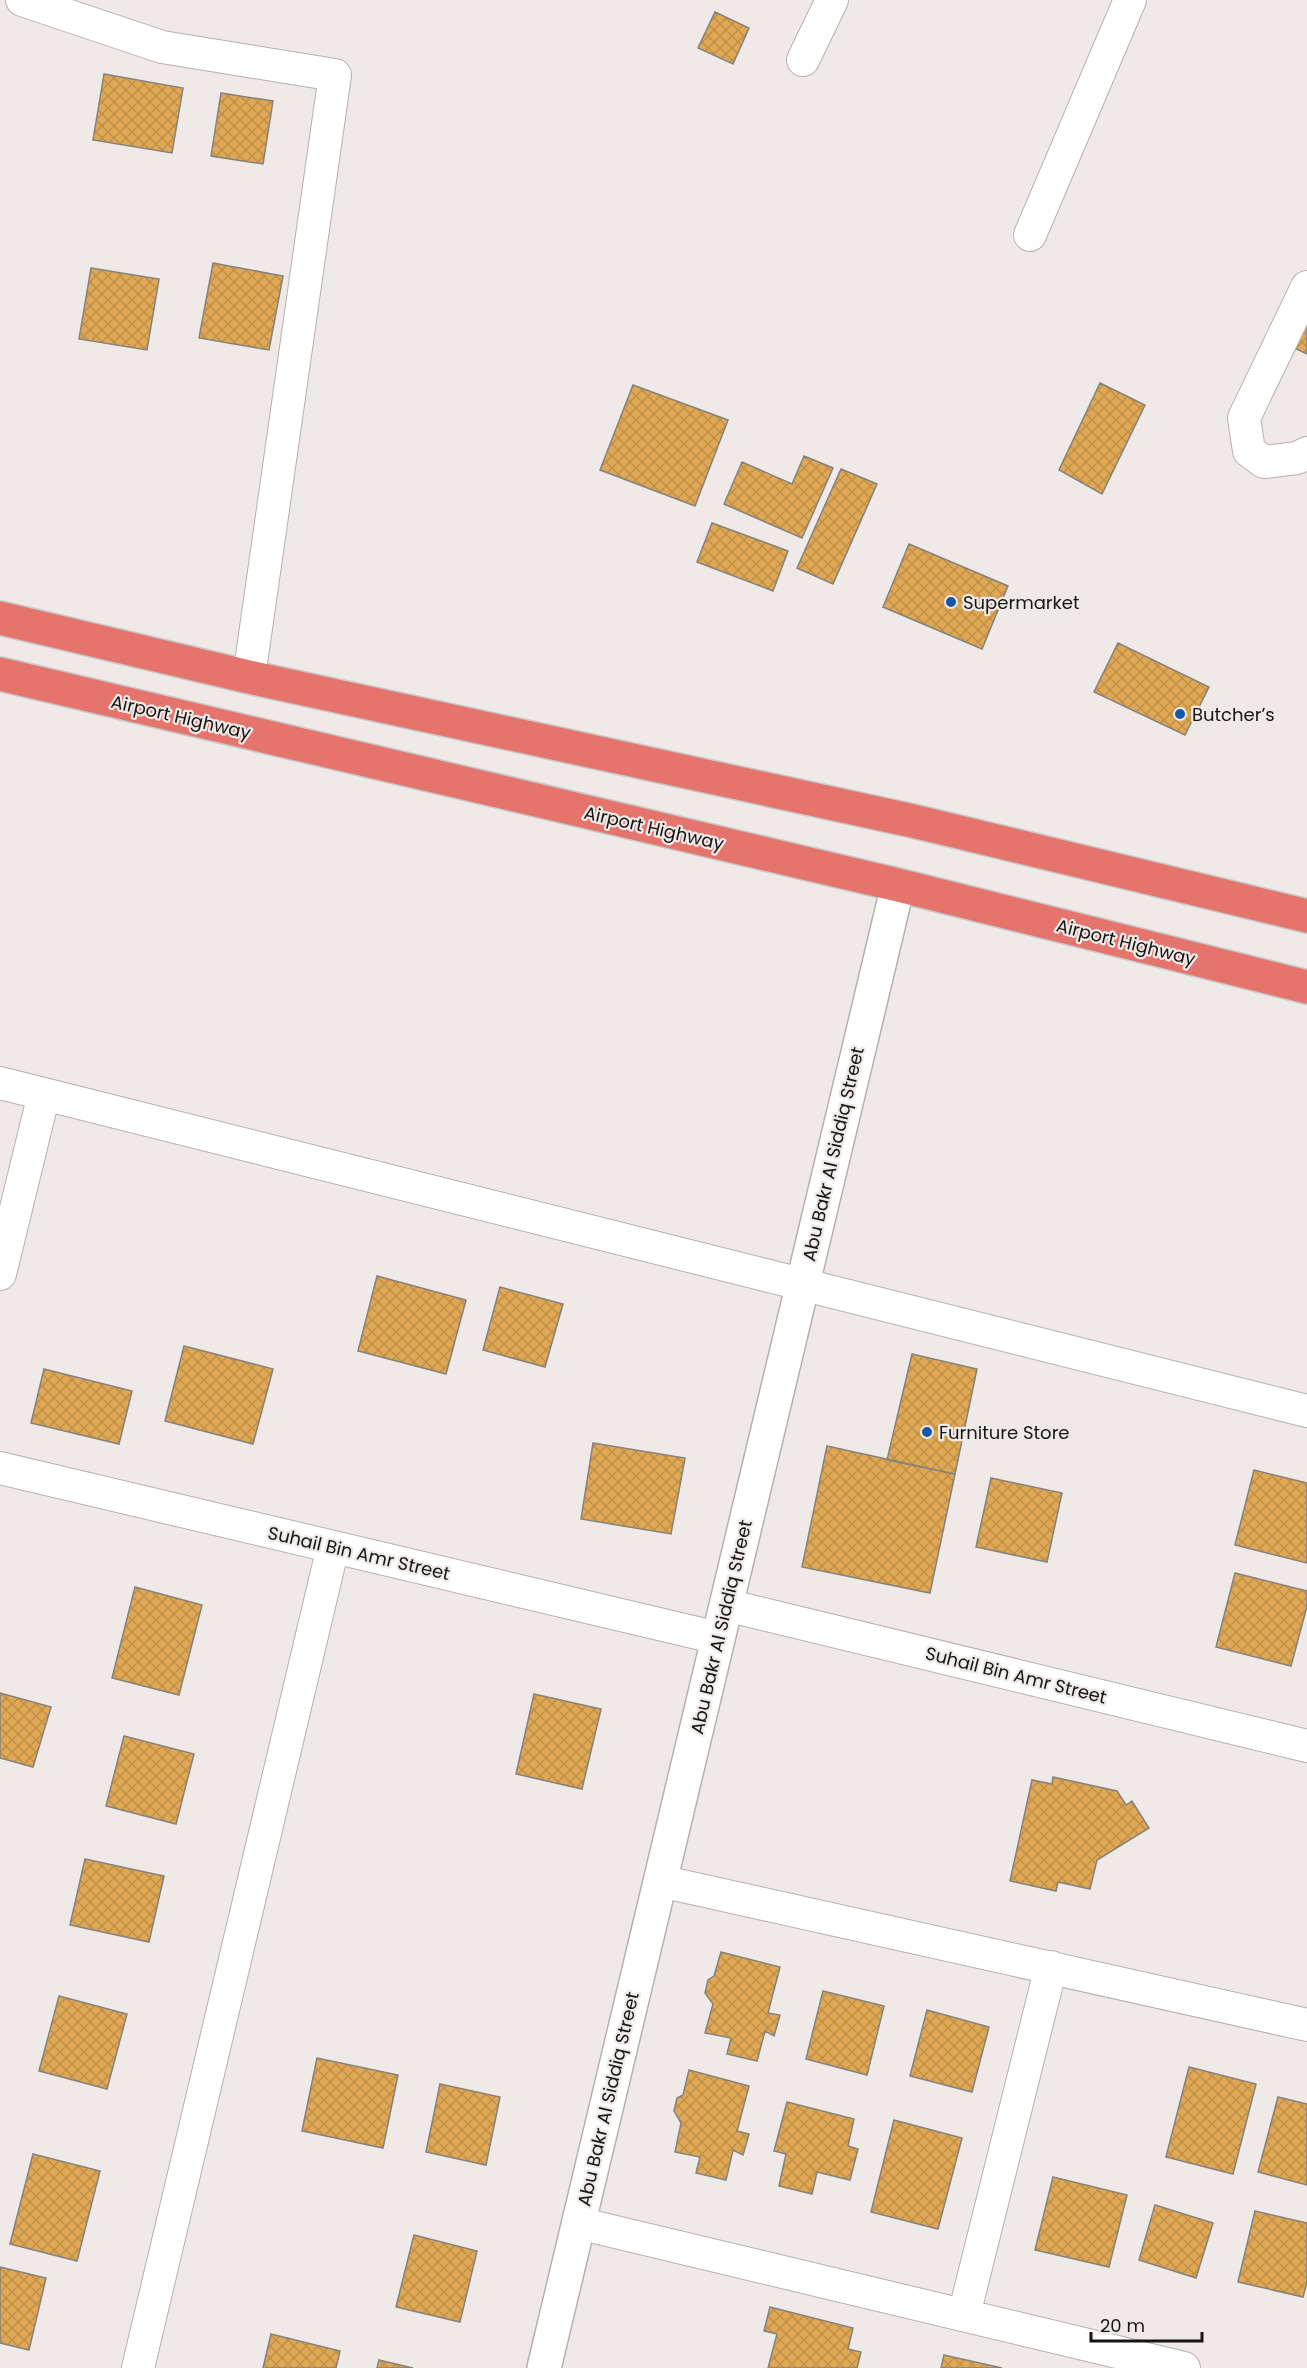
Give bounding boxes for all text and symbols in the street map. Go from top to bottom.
place label: Supermarket [963,590,1080,615]
marker: Supermarket [944,595,958,609]
street label: Airport Highway [109,689,253,745]
place label: Butcher’s [1192,702,1275,727]
marker: Butcher’s [1173,707,1187,721]
street label: Airport Highway [582,800,726,856]
street label: Airport Highway [1054,913,1198,971]
street label: Abu Bakr Al Siddiq Street [796,1044,870,1264]
place label: Furniture Store [939,1420,1070,1445]
marker: Furniture Store [920,1425,934,1439]
street label: Abu Bakr Al Siddiq Street [684,1517,758,1737]
street label: Suhail Bin Amr Street [266,1520,452,1586]
street label: Suhail Bin Amr Street [923,1640,1109,1710]
street label: Abu Bakr Al Siddiq Street [571,1989,645,2209]
scale bar [1091,2305,1202,2343]
text: 20 m [1100,2313,1145,2338]

